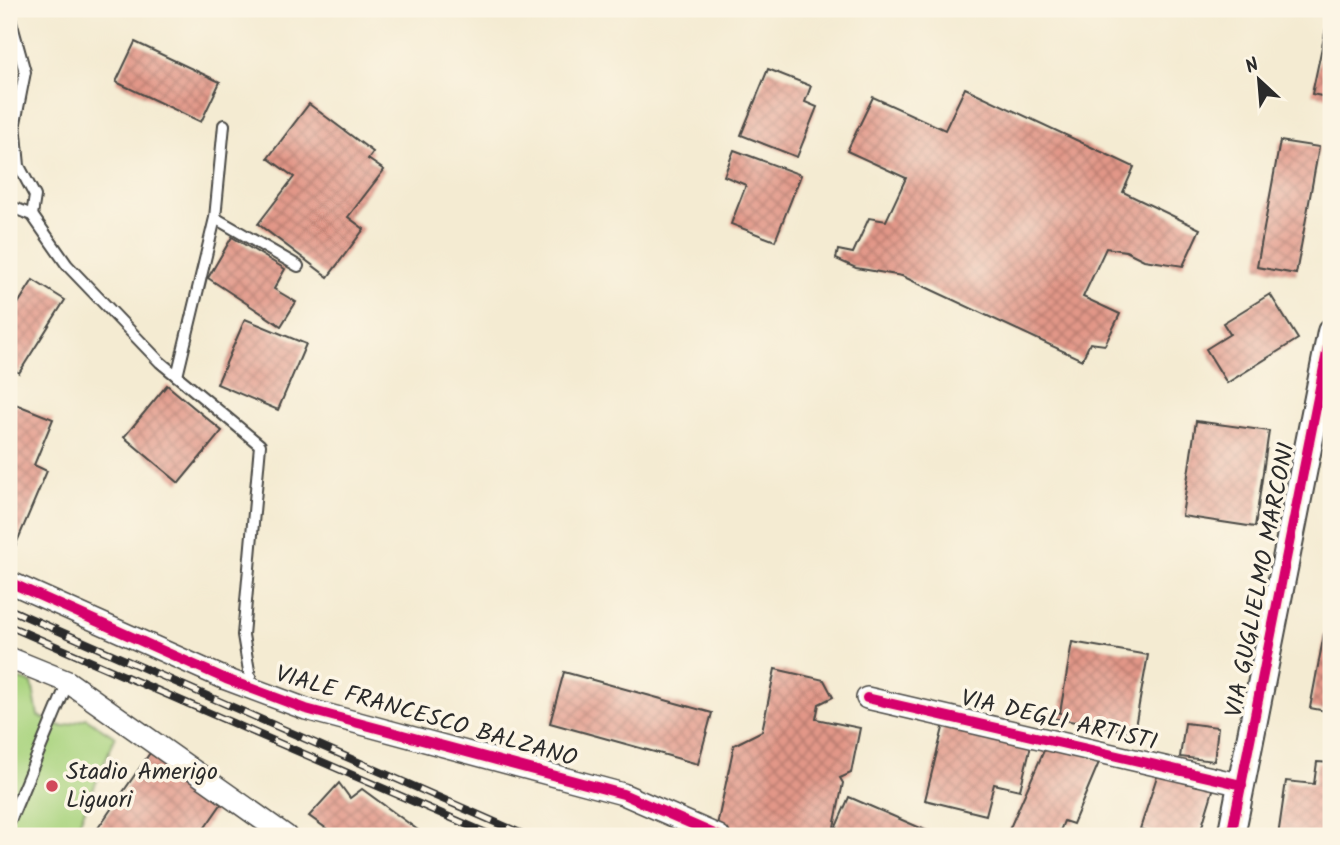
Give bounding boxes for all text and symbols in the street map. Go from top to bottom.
north arrow [1224,46,1294,116]
text: N [1240,50,1264,83]
street label: VIA GUGLIELMO MARCONI [1215,439,1307,721]
street label: VIALE FRANCESCO BALZANO [271,655,582,779]
street label: VIA DEGLI ARTISTI [957,679,1161,763]
place label: Stadio Amerigo Liguori [66,753,218,820]
marker: Stadio Amerigo Liguori [44,778,60,794]

